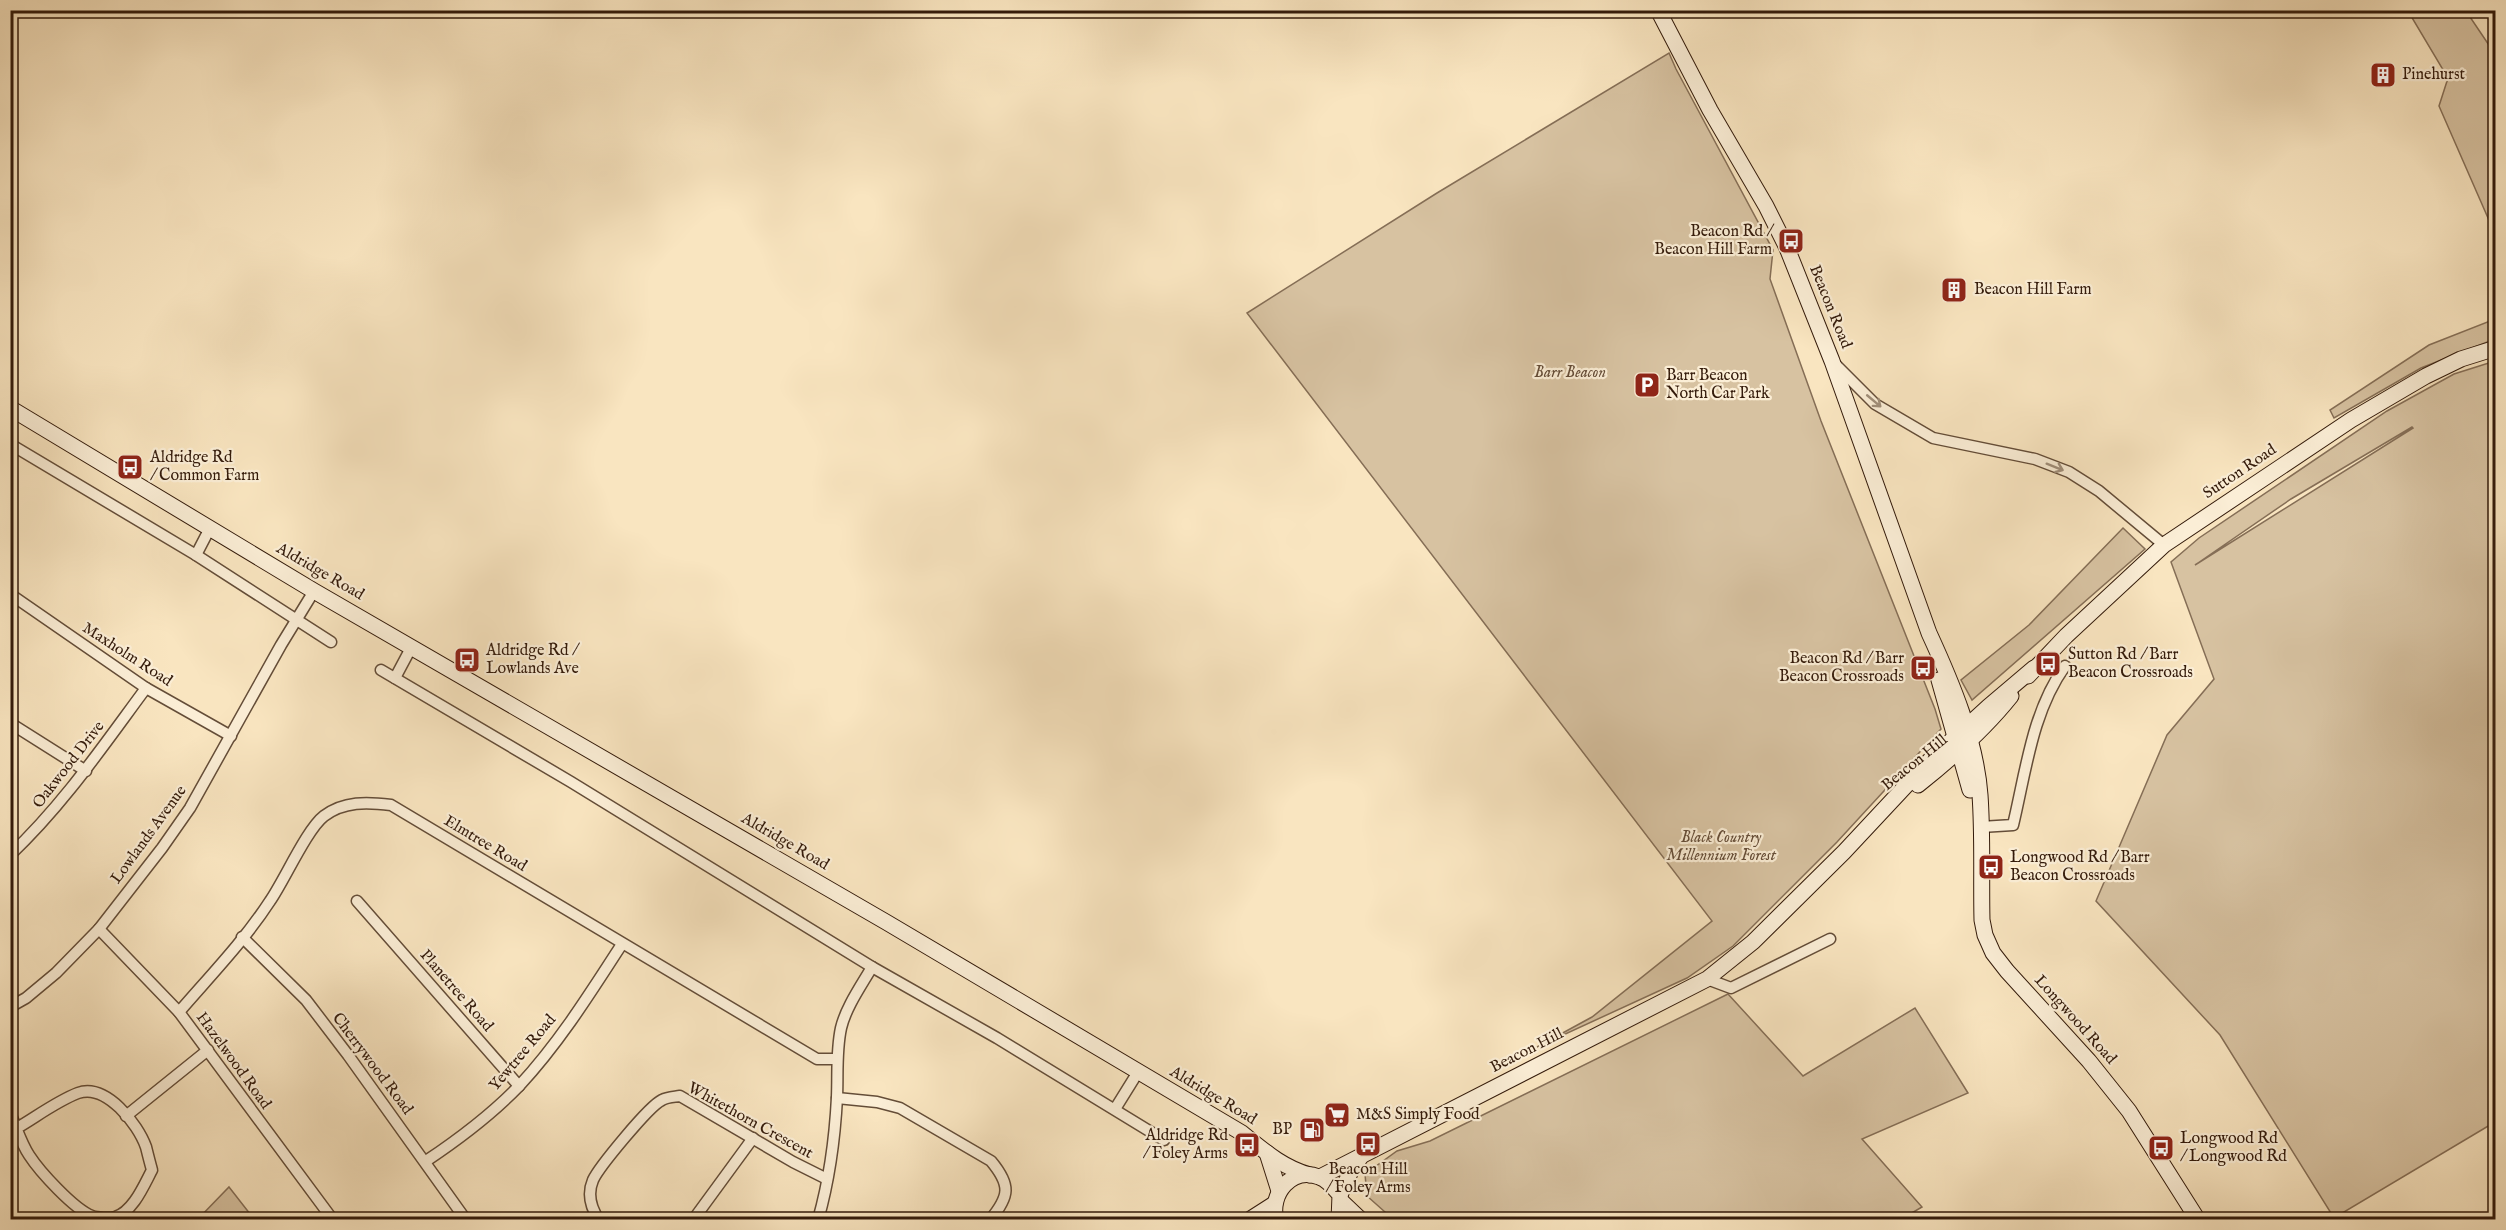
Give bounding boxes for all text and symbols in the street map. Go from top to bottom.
building icon: Pinehurst [2368,60,2398,90]
place label: Pinehurst [2402,65,2466,85]
place label: Beacon Rd / Beacon Hill Farm [1654,222,1775,260]
bus stop icon: Beacon Rd / Beacon Hill Farm [1776,226,1806,256]
street label: Beacon Road [1804,262,1856,352]
building icon: Beacon Hill Farm [1939,275,1969,305]
place label: Beacon Hill Farm [1974,280,2092,300]
park label: Barr Beacon [1534,363,1606,383]
place label: Barr Beacon North Car Park [1666,366,1770,404]
parking icon: Barr Beacon North Car Park [1632,370,1662,400]
one-way arrow [1866,395,1882,408]
street label: Sutton Road [2200,440,2281,504]
place label: Aldridge Rd / Common Farm [149,448,259,486]
bus stop icon: Aldridge Rd / Common Farm [115,452,145,482]
one-way arrow [2045,462,2064,473]
street label: Aldridge Road [272,538,368,605]
street label: Maxholm Road [78,619,176,692]
place label: Aldridge Rd / Lowlands Ave [485,641,580,679]
bus stop icon: Aldridge Rd / Lowlands Ave [452,645,482,675]
place label: Sutton Rd / Barr Beacon Crossroads [2068,645,2193,683]
place label: Beacon Rd / Barr Beacon Crossroads [1779,649,1904,687]
bus stop icon: Sutton Rd / Barr Beacon Crossroads [2033,649,2063,679]
bus stop icon: Beacon Rd / Barr Beacon Crossroads [1908,653,1938,683]
street label: Oakwood Drive [29,717,109,813]
street label: Beacon Hill [1878,730,1953,796]
street label: Lowlands Avenue [107,782,191,888]
street label: Aldridge Road [737,808,833,875]
street label: Elmtree Road [440,811,531,877]
park label: Black Country Millennium Forest [1666,828,1777,866]
place label: Longwood Rd / Barr Beacon Crossroads [2010,848,2150,886]
bus stop icon: Longwood Rd / Barr Beacon Crossroads [1976,852,2006,882]
street label: Planetree Road [415,946,497,1036]
street label: Longwood Road [2030,971,2121,1069]
street label: Hazelwood Road [191,1008,275,1114]
street label: Cherrywood Road [327,1009,417,1119]
street label: Yewtree Road [485,1010,561,1095]
street label: Beacon Hill [1487,1024,1567,1078]
street label: Aldridge Road [1165,1062,1261,1130]
street label: Whitethorn Crescent [684,1078,817,1164]
supermarket icon: M&S Simply Food [1322,1100,1352,1130]
place label: M&S Simply Food [1356,1105,1480,1125]
fuel station icon: BP [1297,1115,1327,1145]
place label: BP [1272,1120,1292,1140]
place label: Aldridge Rd / Foley Arms [1143,1126,1228,1164]
bus stop icon: Beacon Hill / Foley Arms [1353,1129,1383,1159]
place label: Longwood Rd / Longwood Rd [2180,1129,2287,1167]
bus stop icon: Aldridge Rd / Foley Arms [1232,1130,1262,1160]
bus stop icon: Longwood Rd / Longwood Rd [2146,1133,2176,1163]
place label: Beacon Hill / Foley Arms [1325,1160,1411,1198]

